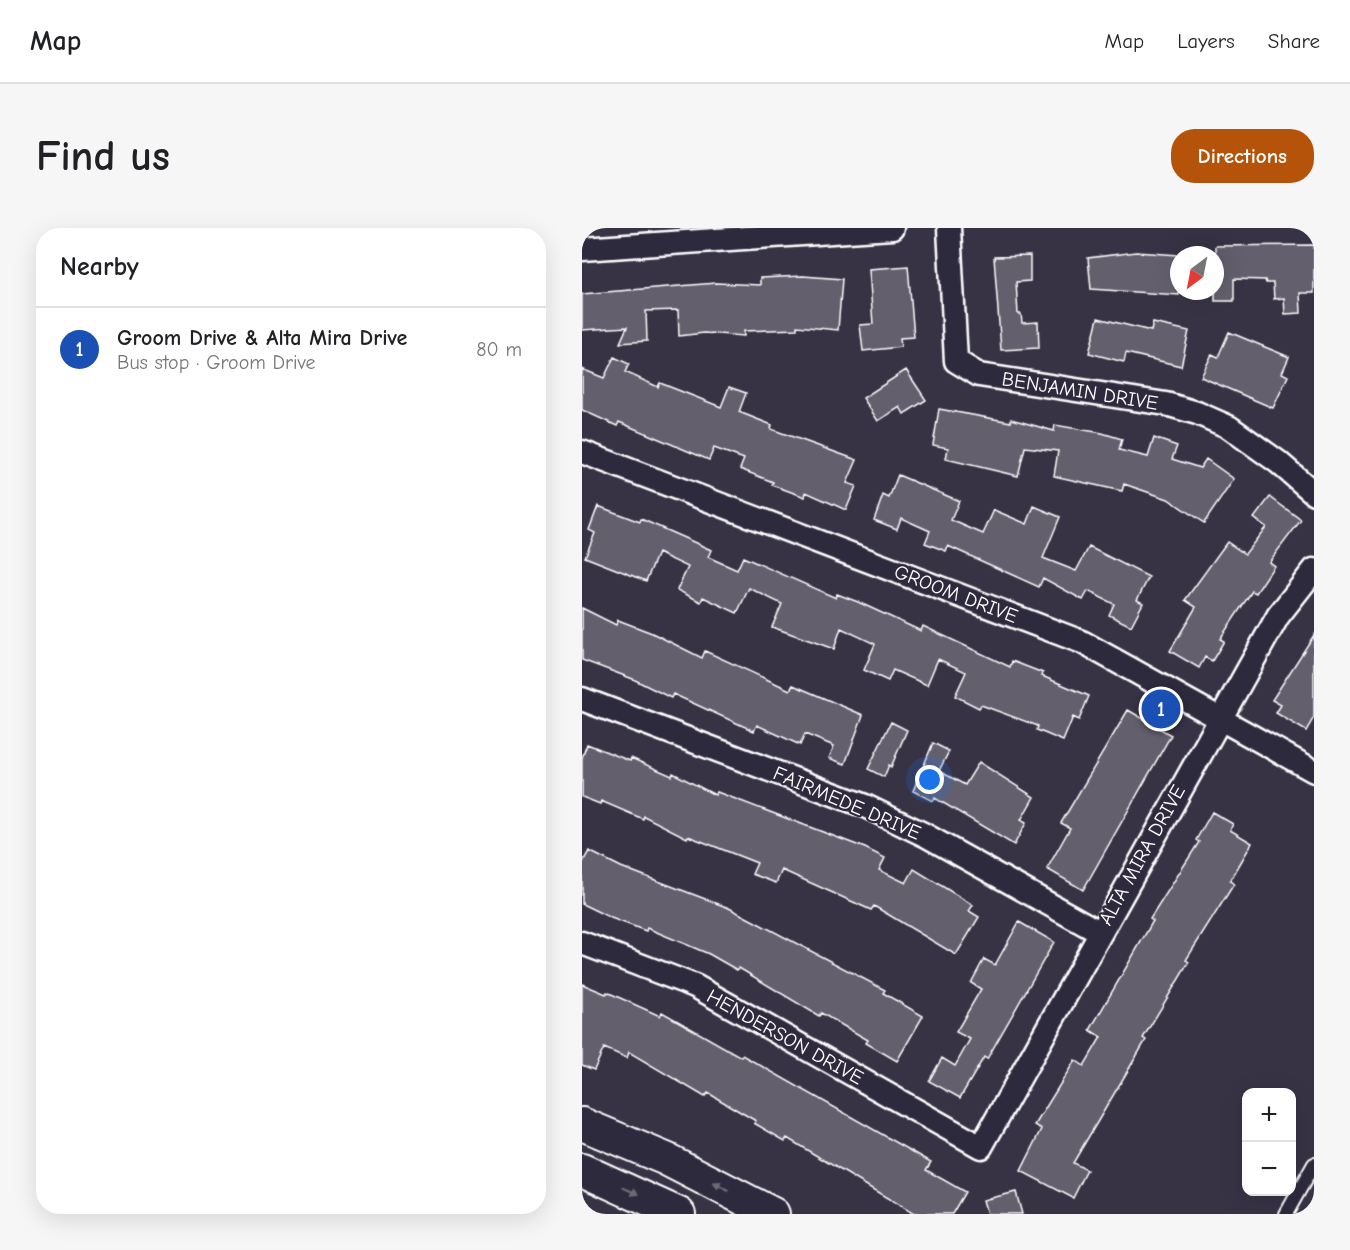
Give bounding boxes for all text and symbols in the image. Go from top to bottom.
text: Map [30,25,81,57]
text: Map [1105,29,1144,53]
text: Layers [1177,29,1235,53]
text: Share [1268,29,1320,53]
button: Directions [1171,129,1314,183]
text: Find us [36,132,170,181]
north arrow [1170,246,1224,300]
text: Nearby [60,252,139,282]
text: Groom Drive & Alta Mira Drive [117,325,407,351]
text: 1 [76,338,83,361]
text: 80 m [476,338,522,361]
text: Bus stop · Groom Drive [117,351,316,374]
street label: BENJAMIN DRIVE [1000,367,1160,415]
street label: GROOM DRIVE [891,560,1021,628]
pin: 1 [1142,686,1180,732]
street label: FAIRMEDE DRIVE [770,762,924,844]
your location [915,765,944,794]
street label: ALTA MIRA DRIVE [1094,781,1190,929]
street label: HENDERSON DRIVE [703,984,867,1090]
map controls [1242,1088,1296,1196]
button: + [1242,1088,1296,1142]
button: − [1242,1142,1296,1196]
one-way arrow [712,1182,729,1192]
one-way arrow [623,1186,641,1196]

